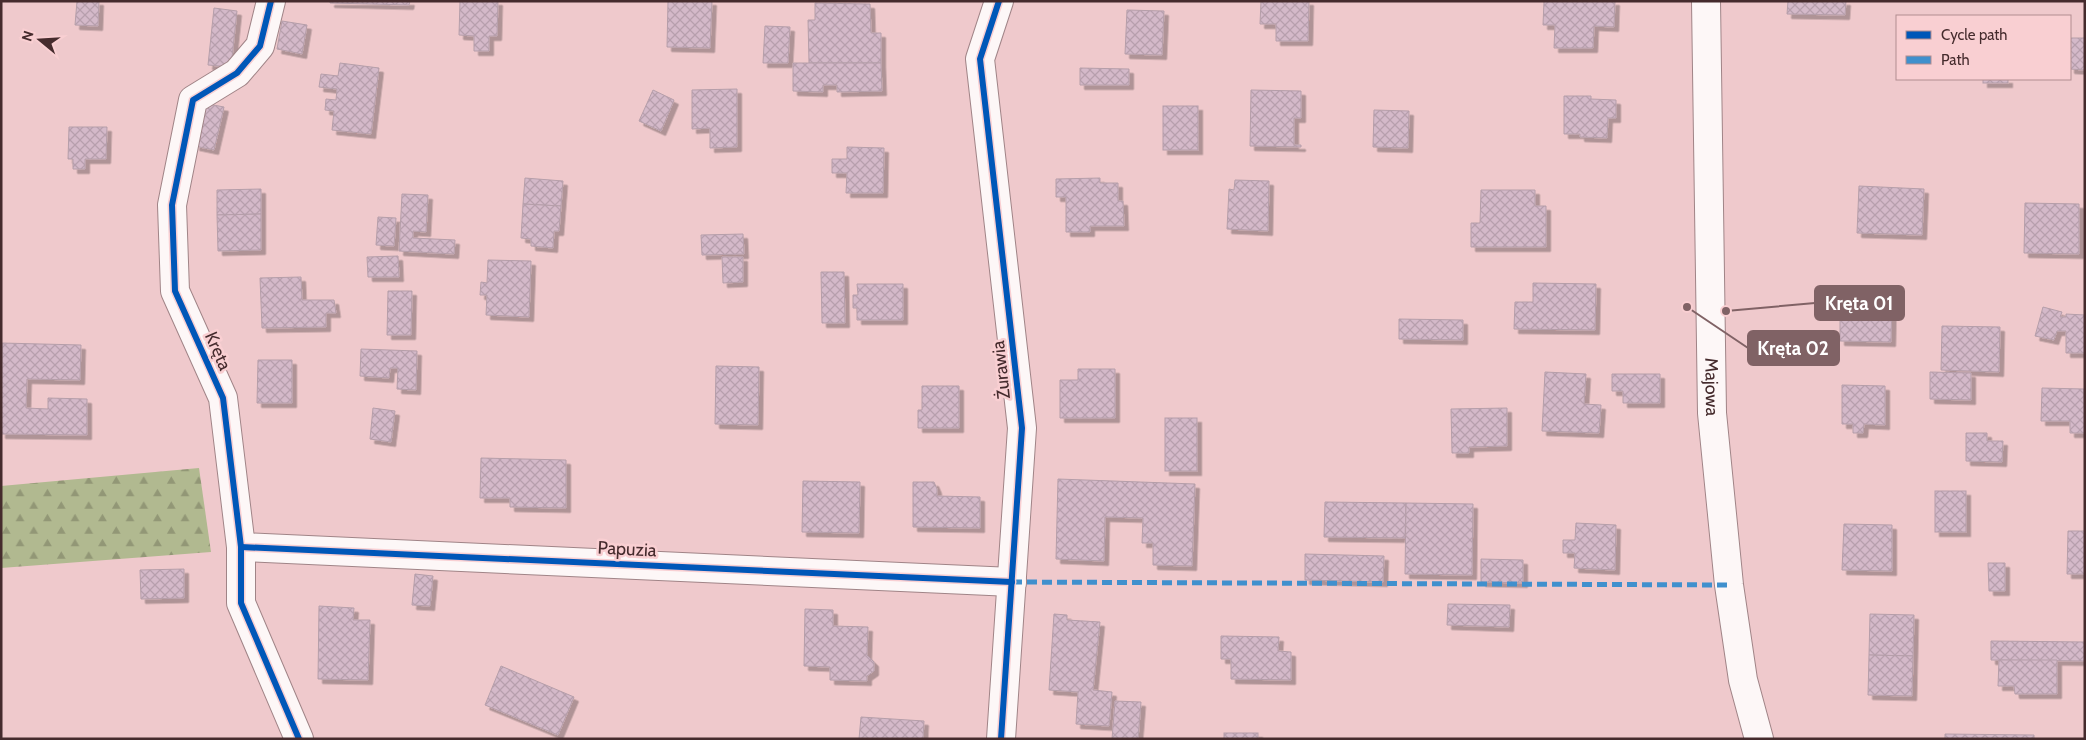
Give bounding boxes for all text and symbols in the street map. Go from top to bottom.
north arrow [15,15,65,65]
legend [1896,15,2071,80]
text: Cycle path [1941,26,2007,44]
text: N [18,28,38,43]
text: Path [1941,51,1970,69]
callout: Kręta 01 [1815,286,1904,320]
text: Kręta 01 [1825,292,1893,315]
street label: Kręta [200,328,236,374]
callout: Kręta 02 [1748,331,1839,365]
text: Kręta 02 [1757,337,1829,360]
street label: Żurawia [987,339,1015,400]
street label: Majowa [1700,358,1723,417]
street label: Papuzia [597,536,657,562]

